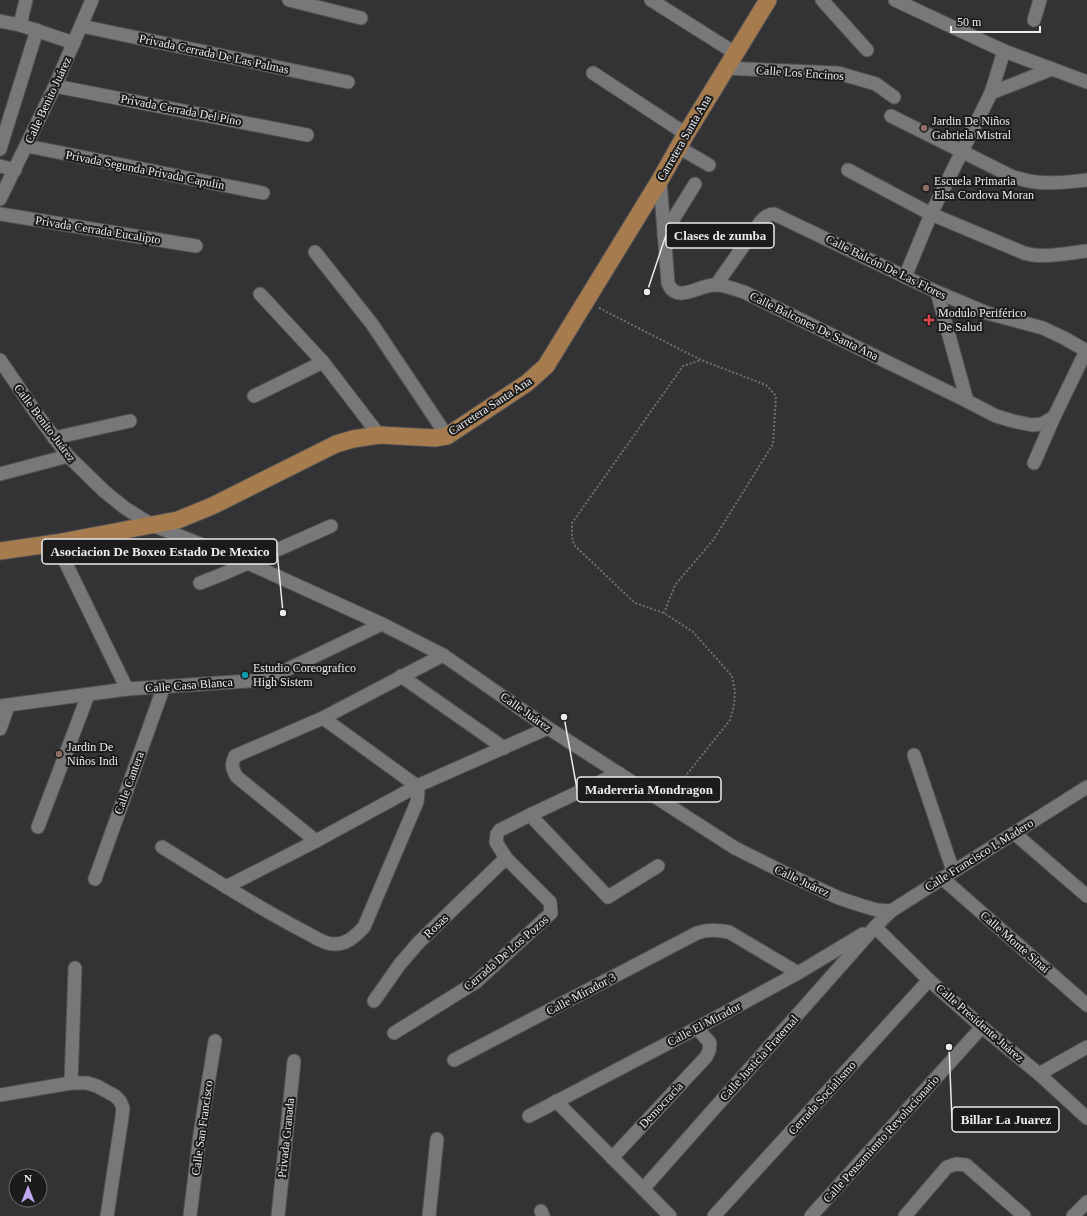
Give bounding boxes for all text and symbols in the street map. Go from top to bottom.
scale bar [951,8,1040,34]
text: 50 m [957,15,982,29]
street label: Privada Cerrada De Las Palmas [138,31,290,77]
street label: Calle Benito Juárez [22,54,74,146]
street label: Calle Los Encinos [756,63,845,83]
street label: Privada Cerrada Del Pino [119,91,243,129]
street label: Carretera Santa Ana [654,92,715,183]
place label: Jardin De Niños Gabriela Mistral [932,114,1012,142]
marker: Jardin De Niños Gabriela Mistral [919,123,929,133]
street label: Privada Segunda Privada Capulín [64,148,226,192]
place label: Escuela Primaria Elsa Cordova Moran [934,174,1034,202]
marker: Escuela Primaria Elsa Cordova Moran [921,183,931,193]
street label: Privada Cerrada Eucalipto [34,213,162,247]
callout: Clases de zumba [666,223,774,248]
text: Clases de zumba [674,228,767,243]
street label: Calle Balcón De Las Flores [823,232,949,303]
street label: Calle Balcones De Santa Ana [747,289,881,364]
place label: Modulo Periférico De Salud [938,306,1026,334]
marker: Modulo Periférico De Salud [923,314,935,326]
street label: Carretera Santa Ana [446,373,535,438]
street label: Calle Benito Juárez [11,381,79,465]
callout: Asociacion De Boxeo Estado De Mexico [42,539,277,564]
text: Asociacion De Boxeo Estado De Mexico [50,544,270,559]
place label: Estudio Coreografico High Sistem [253,661,356,689]
marker: Estudio Coreografico High Sistem [240,670,250,680]
street label: Calle Casa Blanca [145,675,234,695]
street label: Calle Juárez [498,689,554,735]
place label: Jardin De Niños Indi [67,740,119,768]
marker: Jardin De Niños Indi [54,749,64,759]
street label: Calle Cantera [111,749,147,816]
callout: Madereria Mondragon [577,777,721,802]
text: Madereria Mondragon [585,782,714,797]
street label: Calle Francisco I. Madero [922,816,1036,894]
street label: Calle Juárez [772,862,832,900]
street label: Calle Monte Sinaí [977,908,1053,976]
street label: Rosas [421,911,451,941]
street label: Cerrada De Los Pozos [461,912,551,994]
street label: Calle Mirador 3 [544,970,618,1018]
street label: Calle Presidente Juárez [933,981,1027,1065]
street label: Calle El Mirador [665,999,743,1049]
street label: Calle Justicia Fraternal [717,1012,802,1104]
street label: Cerrada Socialismo [785,1058,859,1138]
street label: Calle Pensamiento Revolucionario [820,1072,942,1206]
street label: Democracia [636,1079,686,1131]
street label: Calle San Francisco [188,1080,216,1176]
street label: Privada Granada [275,1097,297,1179]
callout: Billar La Juarez [952,1107,1059,1132]
text: Billar La Juarez [961,1112,1051,1127]
north arrow [8,1168,48,1208]
text: N [24,1172,32,1184]

